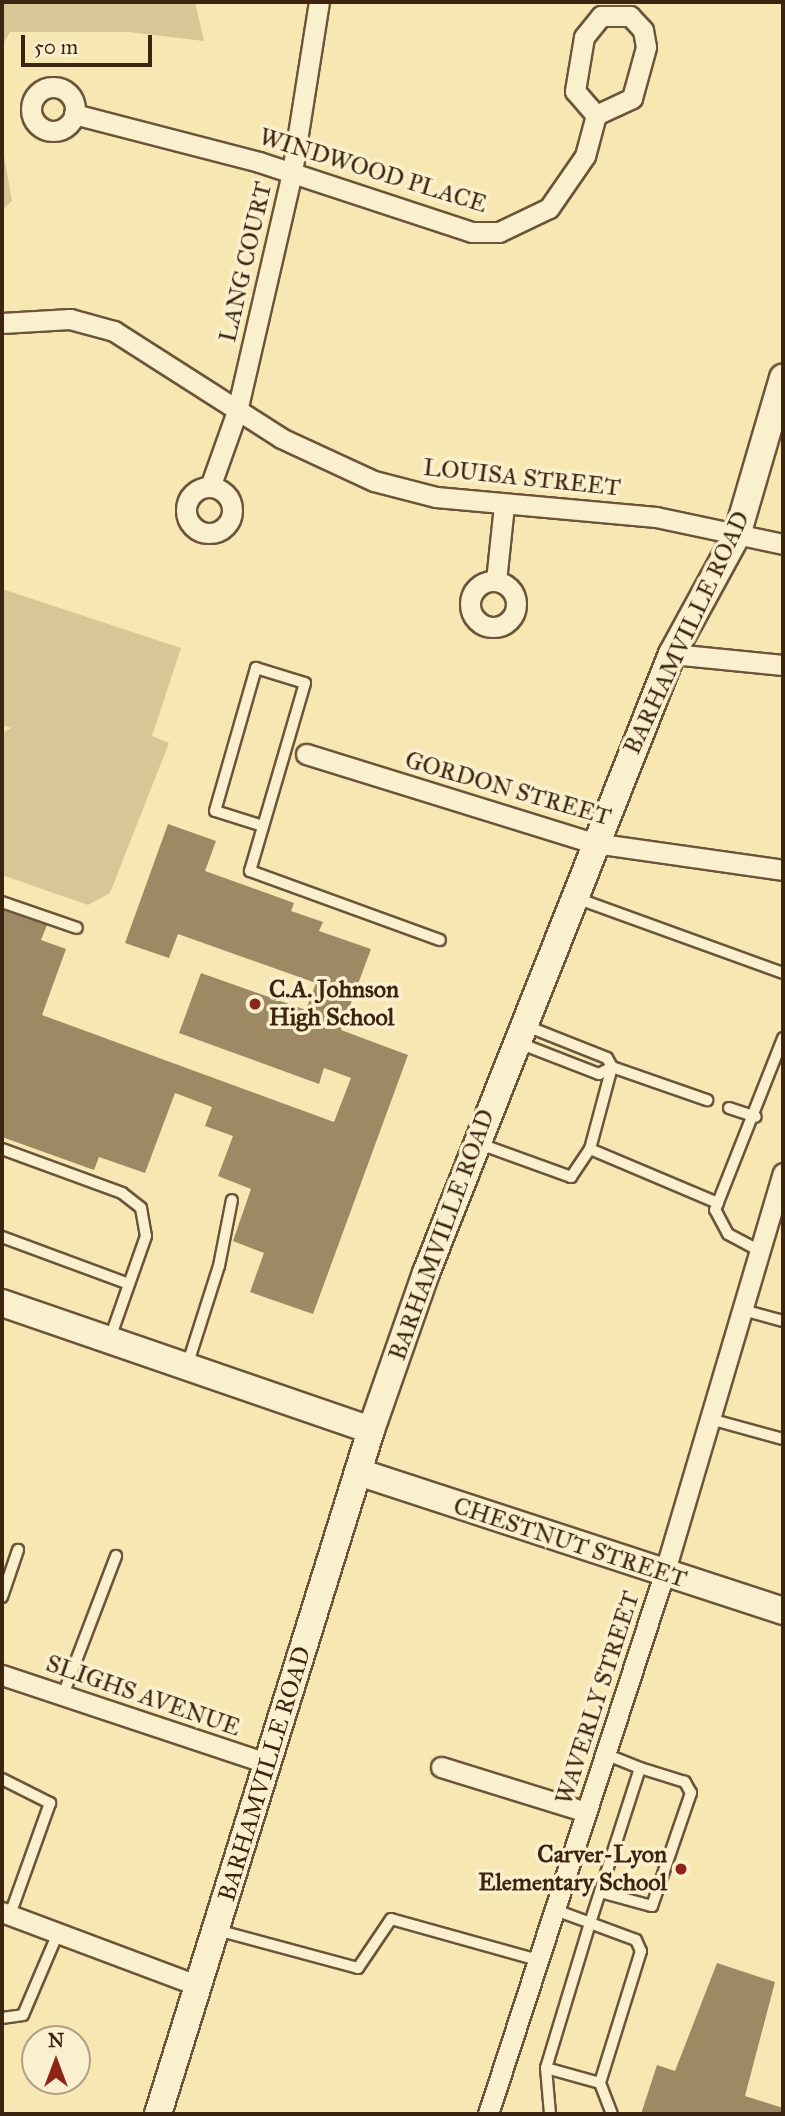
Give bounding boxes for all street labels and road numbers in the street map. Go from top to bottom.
street label: WINDWOOD PLACE [256,123,490,219]
street label: LANG COURT [214,179,278,345]
street label: LOUISA STREET [422,453,622,503]
street label: BARHAMVILLE ROAD [618,507,756,759]
street label: GORDON STREET [402,746,614,832]
street label: BARHAMVILLE ROAD [383,1106,501,1364]
street label: CHESTNUT STREET [450,1492,690,1594]
street label: WAVERLY STREET [550,1588,646,1808]
street label: BARHAMVILLE ROAD [213,1643,317,1905]
street label: SLIGHS AVENUE [42,1649,244,1743]

